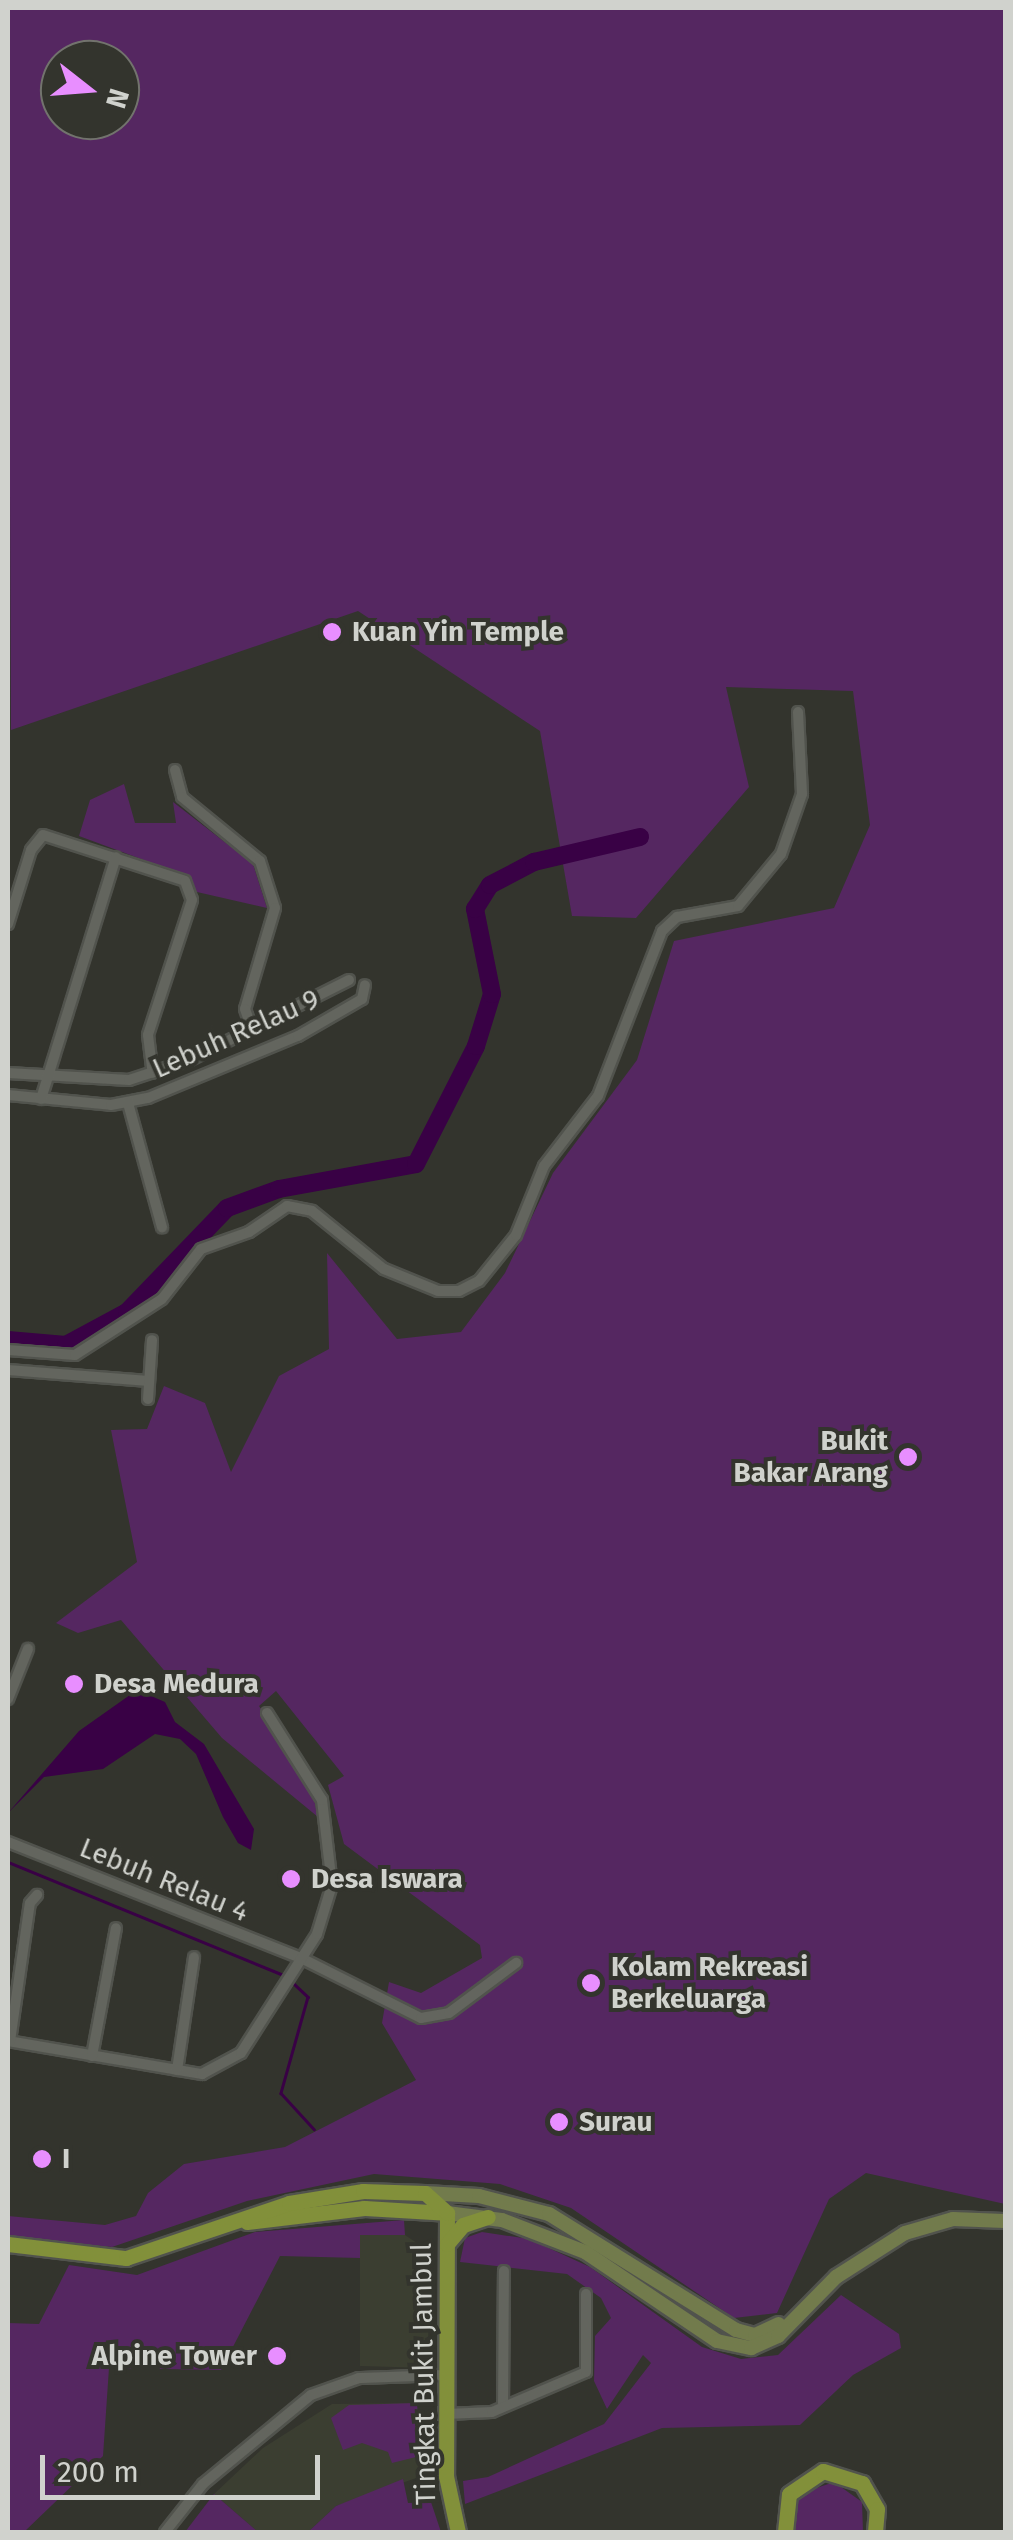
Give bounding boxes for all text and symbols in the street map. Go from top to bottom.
north arrow [40,40,140,140]
text: N [99,85,136,112]
place label: Kuan Yin Temple [352,615,564,649]
marker: Kuan Yin Temple [321,621,343,643]
street label: Lebuh Relau 9 [148,982,324,1086]
place label: Bukit Bakar Arang [733,1424,888,1490]
marker: Bukit Bakar Arang [897,1446,919,1468]
place label: Desa Medura [94,1667,259,1701]
marker: Desa Medura [63,1673,85,1695]
street label: Lebuh Relau 4 [75,1831,253,1929]
place label: Desa Iswara [311,1862,463,1896]
marker: Desa Iswara [280,1868,302,1890]
place label: Kolam Rekreasi Berkeluarga [611,1950,808,2016]
marker: Kolam Rekreasi Berkeluarga [580,1972,602,1994]
place label: Surau [579,2105,653,2139]
marker: Surau [548,2111,570,2133]
place label: I [62,2142,70,2176]
marker: I [31,2148,53,2170]
street label: Tingkat Bukit Jambul [405,2243,443,2505]
place label: Alpine Tower [92,2339,257,2373]
marker: Alpine Tower [266,2345,288,2367]
scale bar [45,2435,325,2497]
text: 200 m [57,2454,139,2490]

